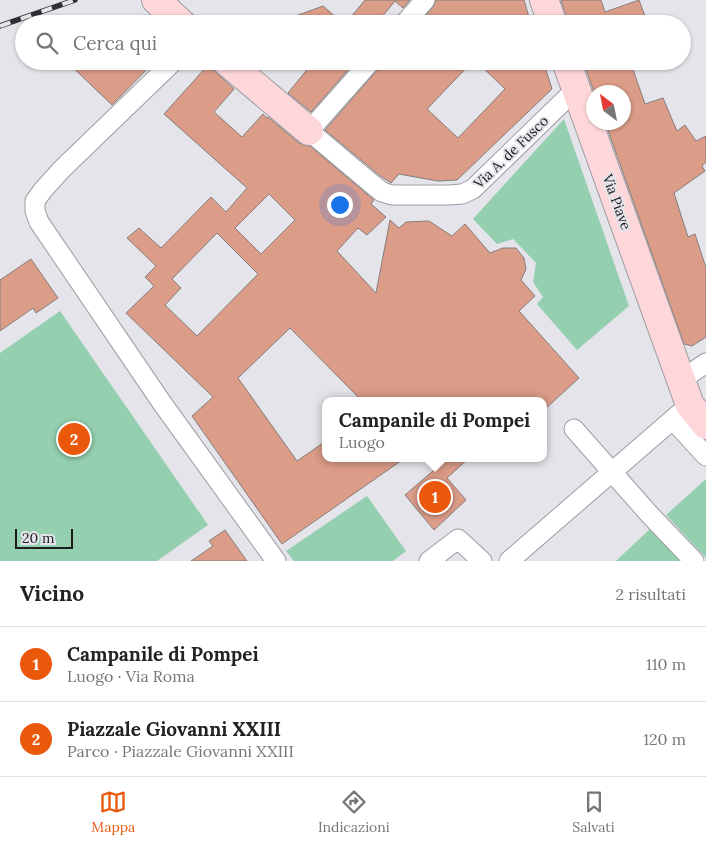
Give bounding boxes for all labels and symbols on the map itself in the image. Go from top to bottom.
north arrow [586,85,631,130]
street label: Via A. de Fusco [469,112,552,193]
street label: Via Piave [598,171,635,233]
your location [327,192,353,218]
pin: 2 [58,420,90,458]
pin: 1 [419,478,451,516]
scale bar [15,526,72,549]

